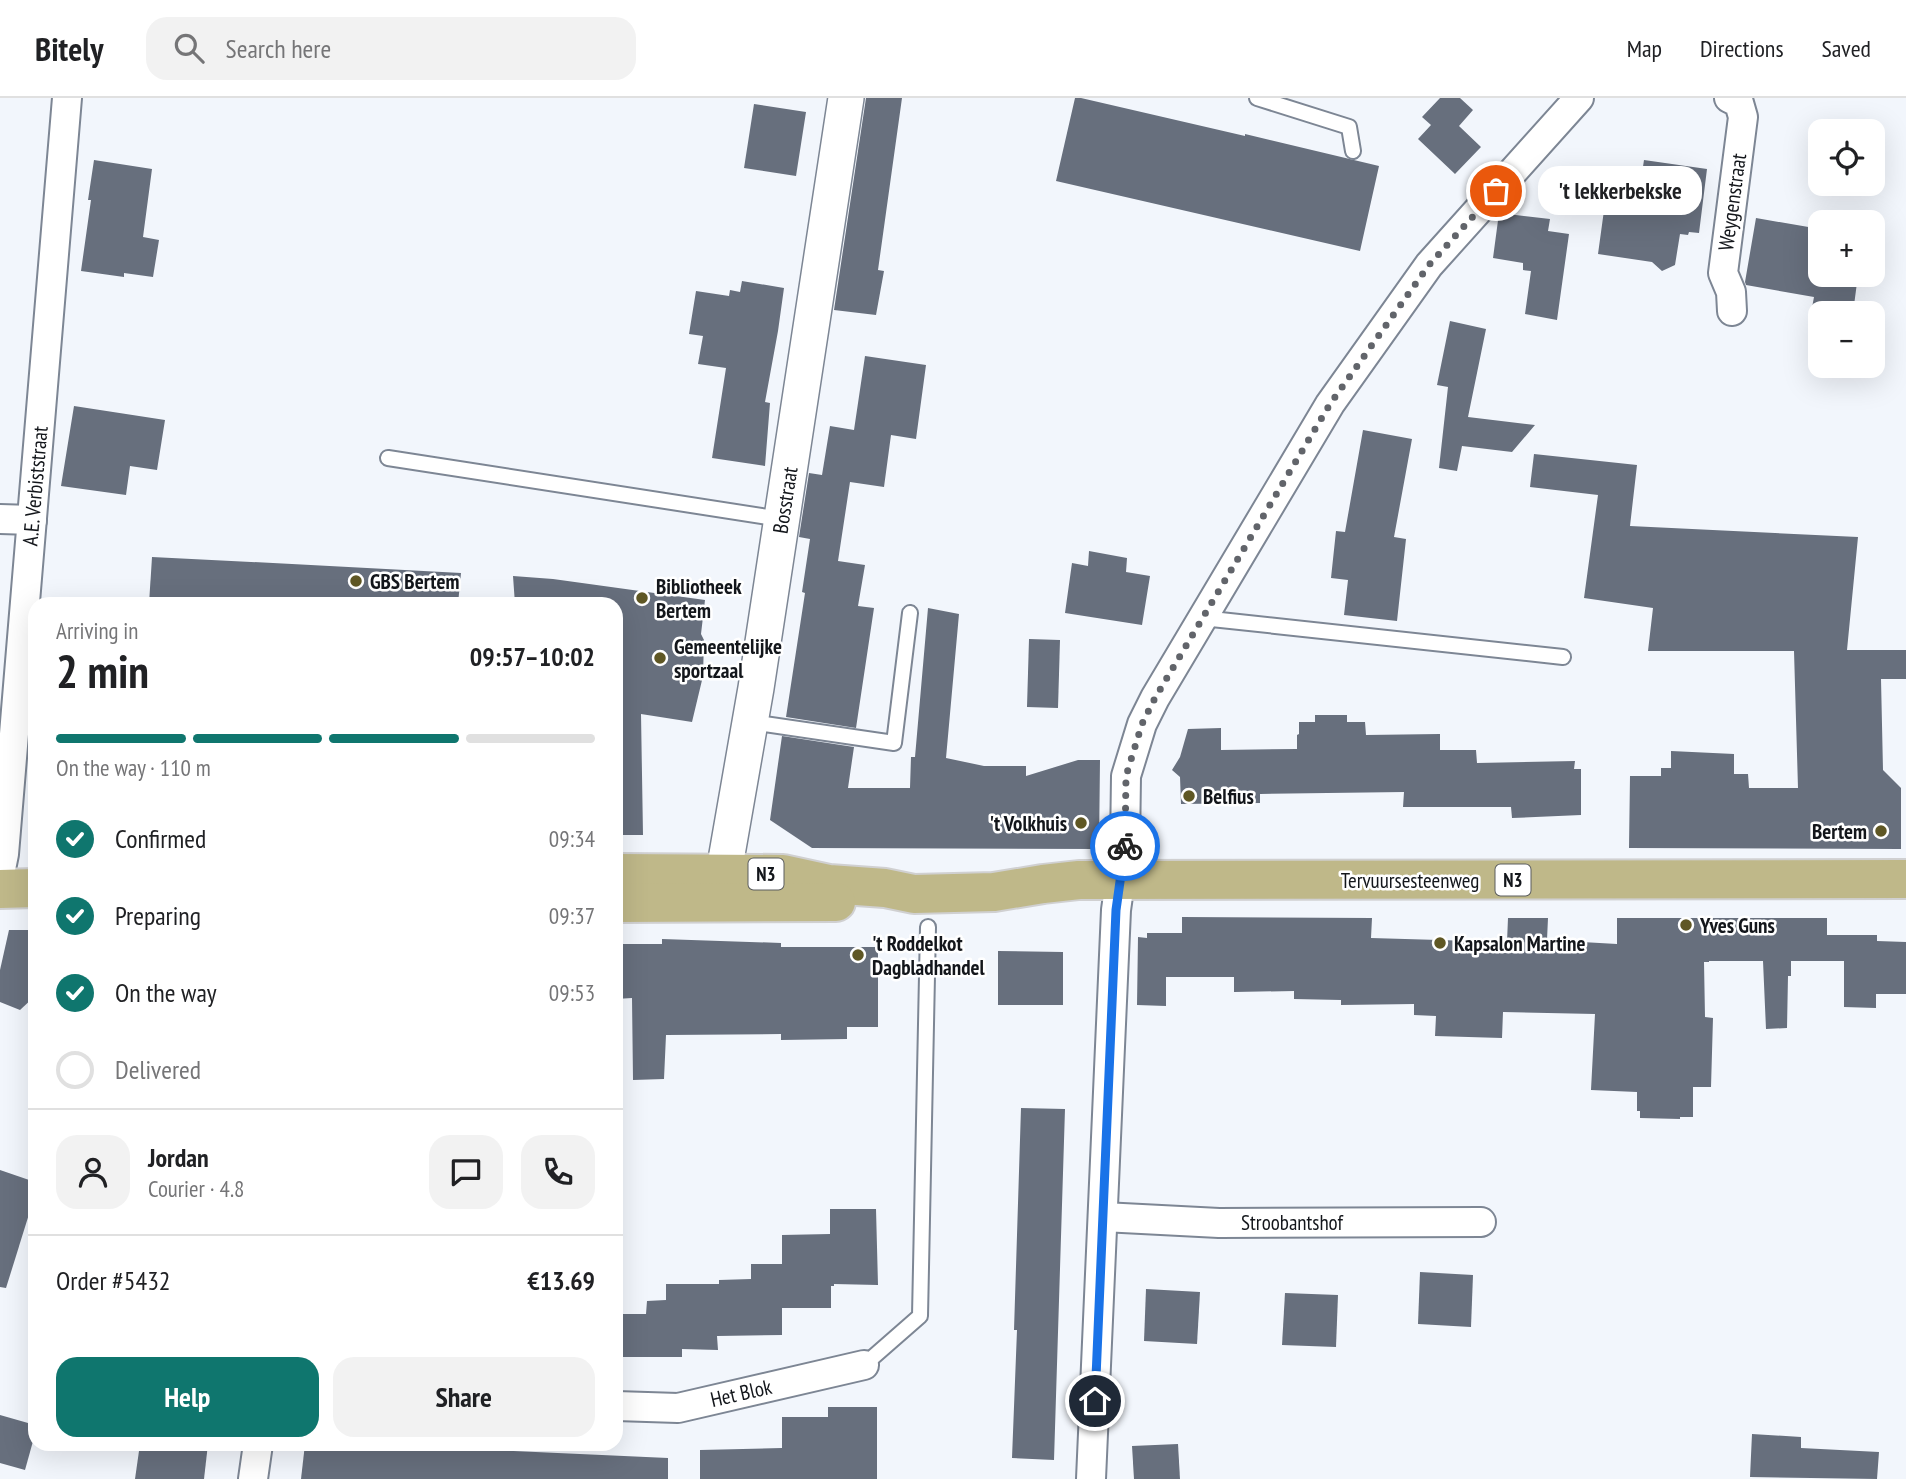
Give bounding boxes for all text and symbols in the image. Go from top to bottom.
search box [146,17,636,80]
text: Bitely [35,27,104,70]
icon: search [170,29,208,67]
text: Search here [226,32,331,65]
text: Map [1627,33,1662,64]
text: Directions [1700,33,1784,64]
text: Saved [1822,33,1871,64]
map controls [1808,119,1885,378]
button: locate [1808,119,1885,196]
street label: Weygenstraat [1712,152,1752,252]
pin [1466,161,1526,221]
callout: 't lekkerbekske [1538,166,1702,216]
icon: bag [1477,172,1515,210]
text: 't lekkerbekske [1558,176,1682,205]
button: + [1808,210,1885,287]
button: − [1808,301,1885,378]
street label: A.E. Verbiststraat [16,425,54,547]
street label: Bosstraat [766,464,804,535]
place label: GBS Bertem [370,568,459,595]
marker: GBS Bertem [348,573,364,589]
place label: Bibliotheek Bertem [656,573,742,624]
marker: Bibliotheek Bertem [634,590,650,606]
text: Arriving in [56,616,138,645]
place label: Gemeentelijke sportzaal [674,633,782,684]
text: 09:57–10:02 [470,640,595,673]
text: 2 min [56,641,149,701]
marker: Gemeentelijke sportzaal [652,650,668,666]
text: On the way · 110 m [56,753,211,782]
place label: Belfius [1203,783,1254,810]
marker: Belfius [1181,788,1197,804]
place label: 't Volkhuis [990,810,1067,837]
courier [1090,811,1160,881]
marker: 't Volkhuis [1073,815,1089,831]
place label: Bertem [1812,818,1867,845]
icon: check [56,820,94,858]
text: Confirmed [115,822,206,855]
marker: Bertem [1873,823,1889,839]
text: 09:34 [549,824,595,853]
icon: bike [1106,827,1144,865]
road number: N3 [748,859,784,890]
road number: N3 [1496,864,1530,895]
street label: Tervuursesteenweg [1341,867,1479,894]
icon: check [56,897,94,935]
text: Preparing [115,899,201,932]
text: 09:37 [549,901,595,930]
place label: Yves Guns [1699,912,1775,939]
marker: Yves Guns [1678,917,1694,933]
place label: 't Roddelkot Dagbladhandel [872,930,985,981]
place label: Kapsalon Martine [1454,930,1585,957]
marker: Kapsalon Martine [1432,935,1448,951]
marker: 't Roddelkot Dagbladhandel [850,947,866,963]
icon: check [56,974,94,1012]
text: On the way [115,976,217,1009]
text: 09:53 [549,978,595,1007]
text: Delivered [115,1053,201,1086]
button: person [56,1135,130,1209]
button: chat [429,1135,503,1209]
button: phone [521,1135,595,1209]
text: Jordan [148,1141,209,1174]
text: Courier · 4.8 [148,1174,244,1203]
street label: Stroobantshof [1241,1209,1343,1236]
text: Order #5432 [56,1264,171,1297]
text: €13.69 [527,1264,595,1297]
button: Help [56,1357,319,1437]
button: Share [333,1357,595,1437]
pin [1065,1371,1125,1431]
street label: Het Blok [708,1373,774,1413]
icon: home [1076,1382,1114,1420]

